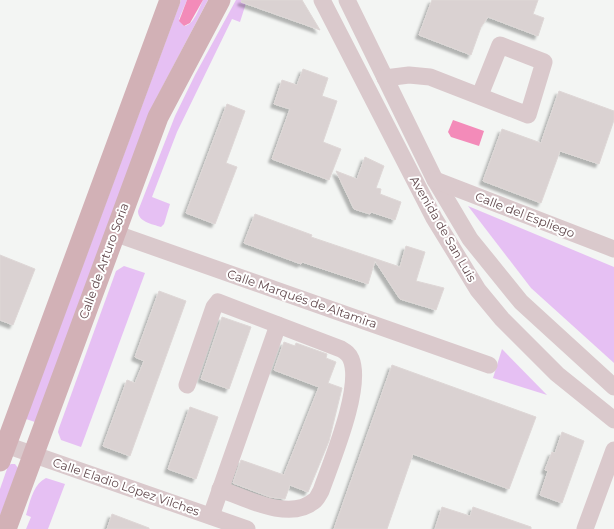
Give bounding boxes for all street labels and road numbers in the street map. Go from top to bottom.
street label: Avenida de San Luis [407,173,480,285]
street label: Calle del Espliego [473,189,577,240]
street label: Calle de Arturo Soria [76,201,132,321]
street label: Calle Marqués de Altamira [225,266,379,331]
street label: Calle Eladio López Vilches [51,454,202,519]

